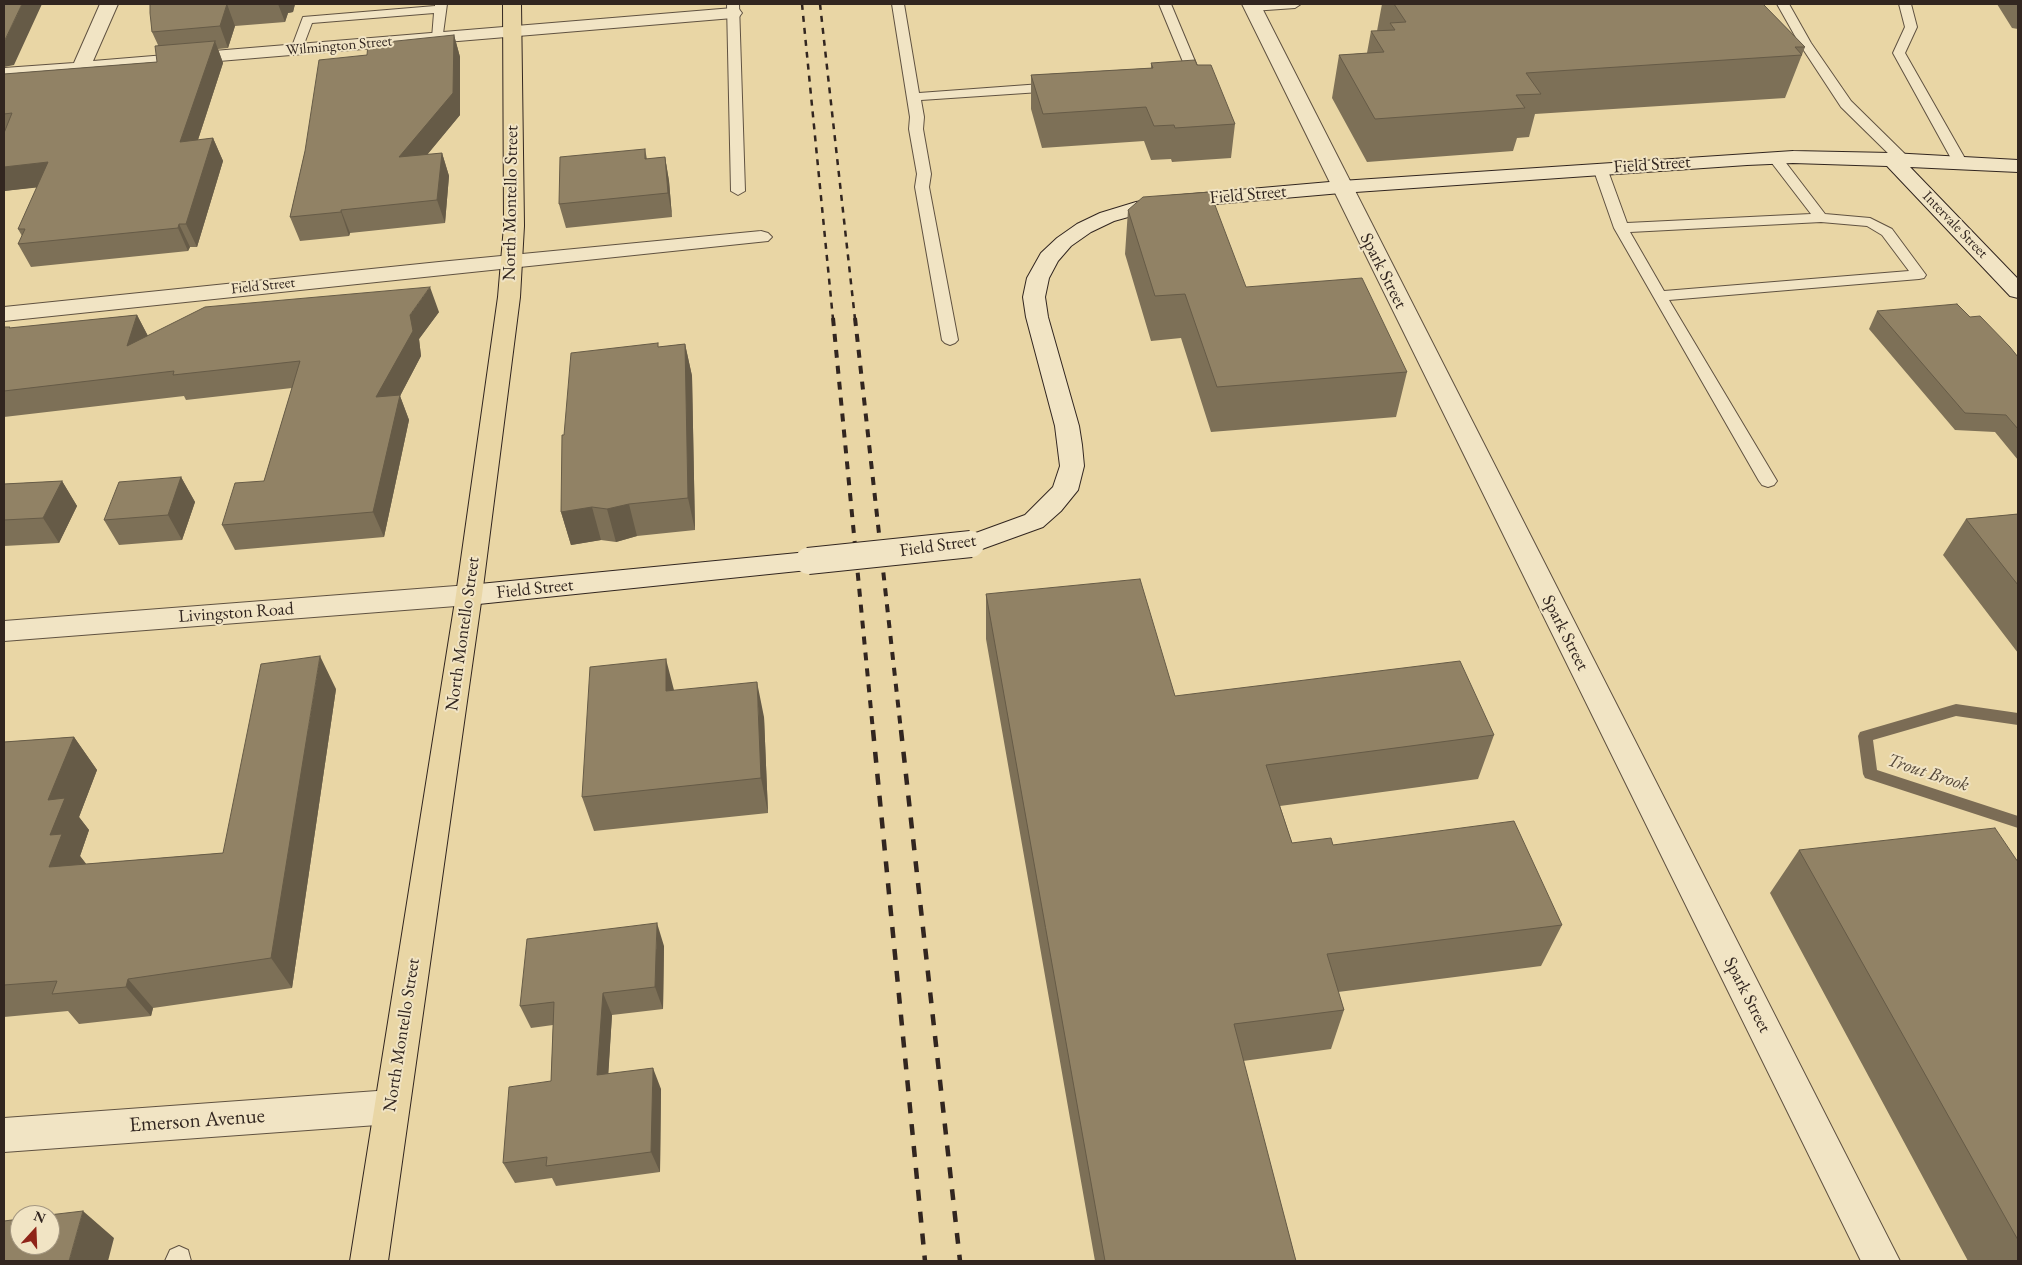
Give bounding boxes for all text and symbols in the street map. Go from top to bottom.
street label: Wilmington Street [285,32,393,60]
street label: North Montello Street [499,125,523,281]
street label: Field Street [1613,152,1691,178]
street label: Field Street [1209,181,1287,209]
street label: Intervale Street [1919,188,1991,262]
street label: Spark Street [1355,230,1411,312]
street label: Field Street [230,274,296,298]
street label: Field Street [898,530,978,562]
street label: North Montello Street [441,556,485,712]
street label: Field Street [495,574,575,604]
street label: Spark Street [1537,592,1593,674]
street label: Livingston Road [178,598,294,628]
water label: Trout Brook [1884,749,1972,797]
street label: Spark Street [1719,954,1775,1036]
street label: North Montello Street [379,957,425,1113]
street label: Emerson Avenue [128,1104,266,1138]
north arrow [10,1205,60,1255]
text: N [31,1206,48,1227]

